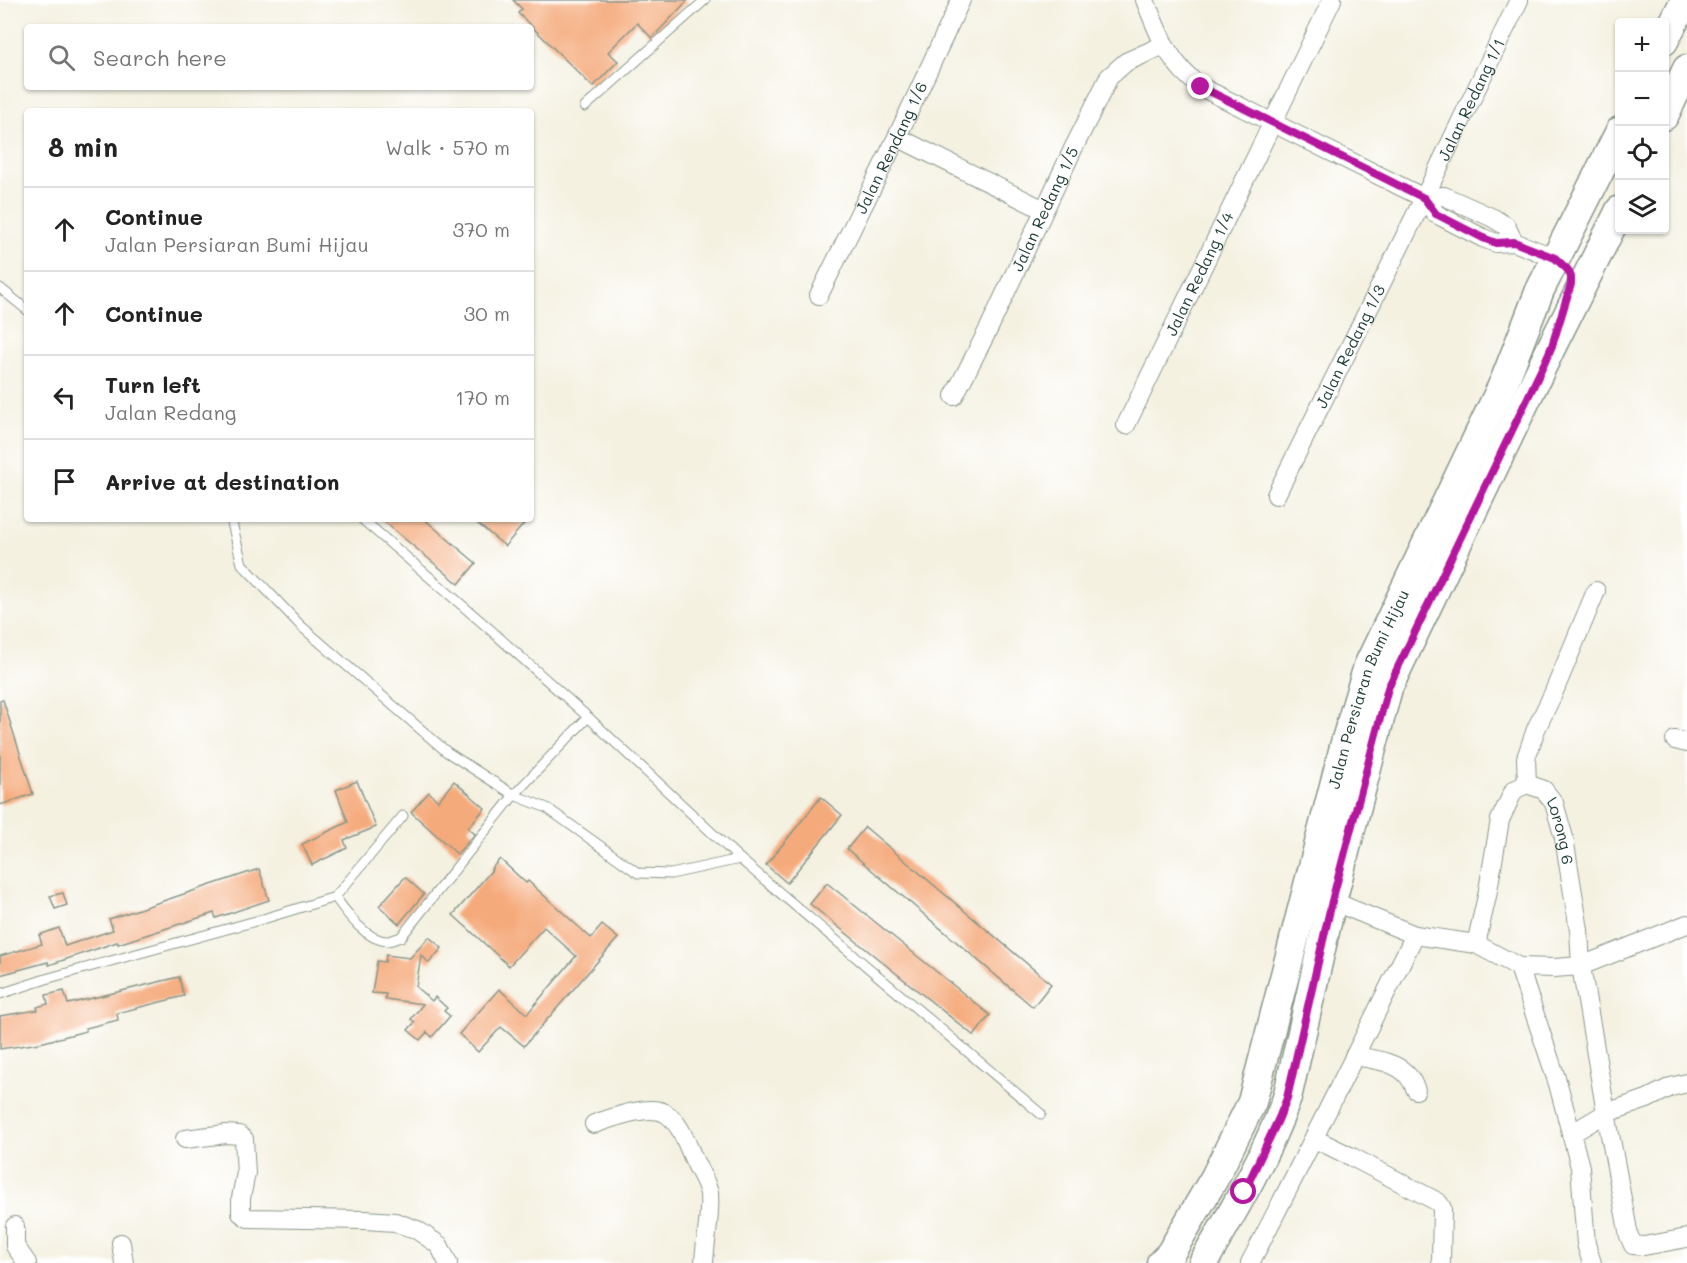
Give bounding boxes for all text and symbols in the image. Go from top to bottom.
map controls [1615,18,1669,234]
button: + [1615,18,1669,72]
search box [24,24,534,90]
street label: Jalan Redang 1/1 [1433,35,1509,164]
icon: search [45,41,78,74]
text: Search here [93,43,227,72]
button: − [1615,72,1669,126]
route end [1187,73,1213,99]
street label: Jalan Rendang 1/6 [850,78,931,217]
button: locate [1615,126,1669,180]
text: 8 min [48,130,118,164]
text: Walk · 570 m [385,134,510,160]
street label: Jalan Redang 1/5 [1006,143,1083,274]
button: layers [1615,180,1669,234]
text: Continue [105,202,203,231]
street label: Jalan Redang 1/4 [1160,208,1238,339]
icon: ahead [48,213,81,246]
text: 370 m [452,216,510,242]
text: Jalan Persiaran Bumi Hijau [105,231,369,257]
street label: Jalan Redang 1/3 [1310,281,1389,411]
icon: ahead [48,297,81,330]
text: Continue [105,299,203,328]
text: 30 m [464,300,510,326]
text: Turn left [105,370,201,399]
icon: left [48,381,81,414]
text: 170 m [455,384,510,410]
text: Jalan Redang [105,399,236,425]
icon: arrive [48,465,81,498]
text: Arrive at destination [105,467,340,496]
street label: Jalan Persiaran Bumi Hijau [1323,586,1413,791]
street label: Lorong 6 [1543,792,1579,866]
route start [1230,1178,1256,1204]

